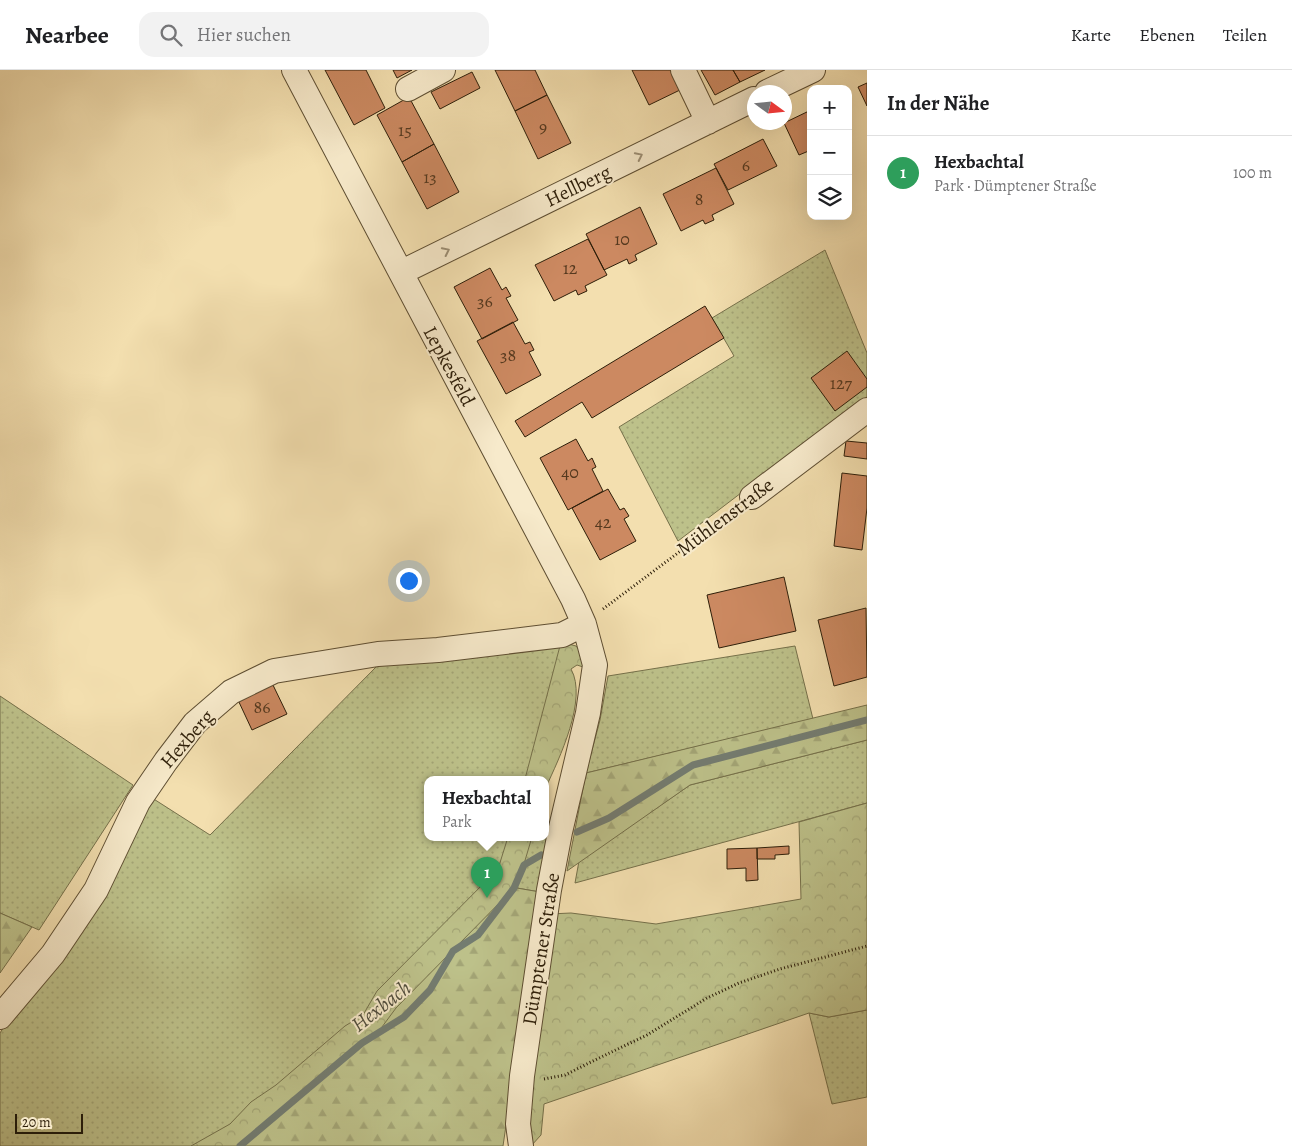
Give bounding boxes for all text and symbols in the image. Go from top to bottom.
search box [139,12,489,57]
text: Nearbee [25,19,109,51]
icon: search [157,21,185,49]
text: Hier suchen [197,22,291,48]
text: Karte [1071,23,1111,47]
text: Ebenen [1139,23,1195,47]
text: Teilen [1223,23,1267,47]
north arrow [747,85,792,130]
map controls [807,85,852,220]
button: + [807,85,852,130]
text: In der Nähe [887,89,989,117]
house number: 9 [539,115,547,139]
house number: 15 [398,118,412,142]
button: − [807,130,852,175]
text: Hexbachtal [934,149,1024,175]
one-way arrow [633,152,642,162]
house number: 6 [742,153,750,177]
street label: Hellberg [541,158,615,214]
text: 1 [900,162,906,184]
text: 100 m [1233,162,1272,184]
house number: 13 [423,165,437,189]
button: layers [807,175,852,220]
text: Park · Dümptener Straße [934,175,1097,197]
house number: 8 [695,187,703,211]
house number: 10 [614,227,630,251]
one-way arrow [441,247,450,257]
house number: 12 [563,256,578,280]
house number: 36 [477,289,493,313]
street label: Lepkesfeld [417,321,481,411]
house number: 38 [500,343,516,367]
house number: 127 [830,371,853,395]
house number: 40 [561,460,579,484]
street label: Mühlenstraße [671,472,779,562]
house number: 42 [595,510,612,534]
your location [396,568,422,594]
house number: 86 [253,695,271,719]
street label: Hexberg [154,704,220,774]
popup [424,776,549,841]
text: Hexbachtal [442,785,531,811]
text: Park [442,811,472,833]
pin: 1 [471,857,503,898]
street label: Dümptener Straße [516,871,566,1027]
water label: Hexbach [345,974,417,1038]
scale bar [15,1111,82,1134]
text: 20 m [22,1113,51,1132]

